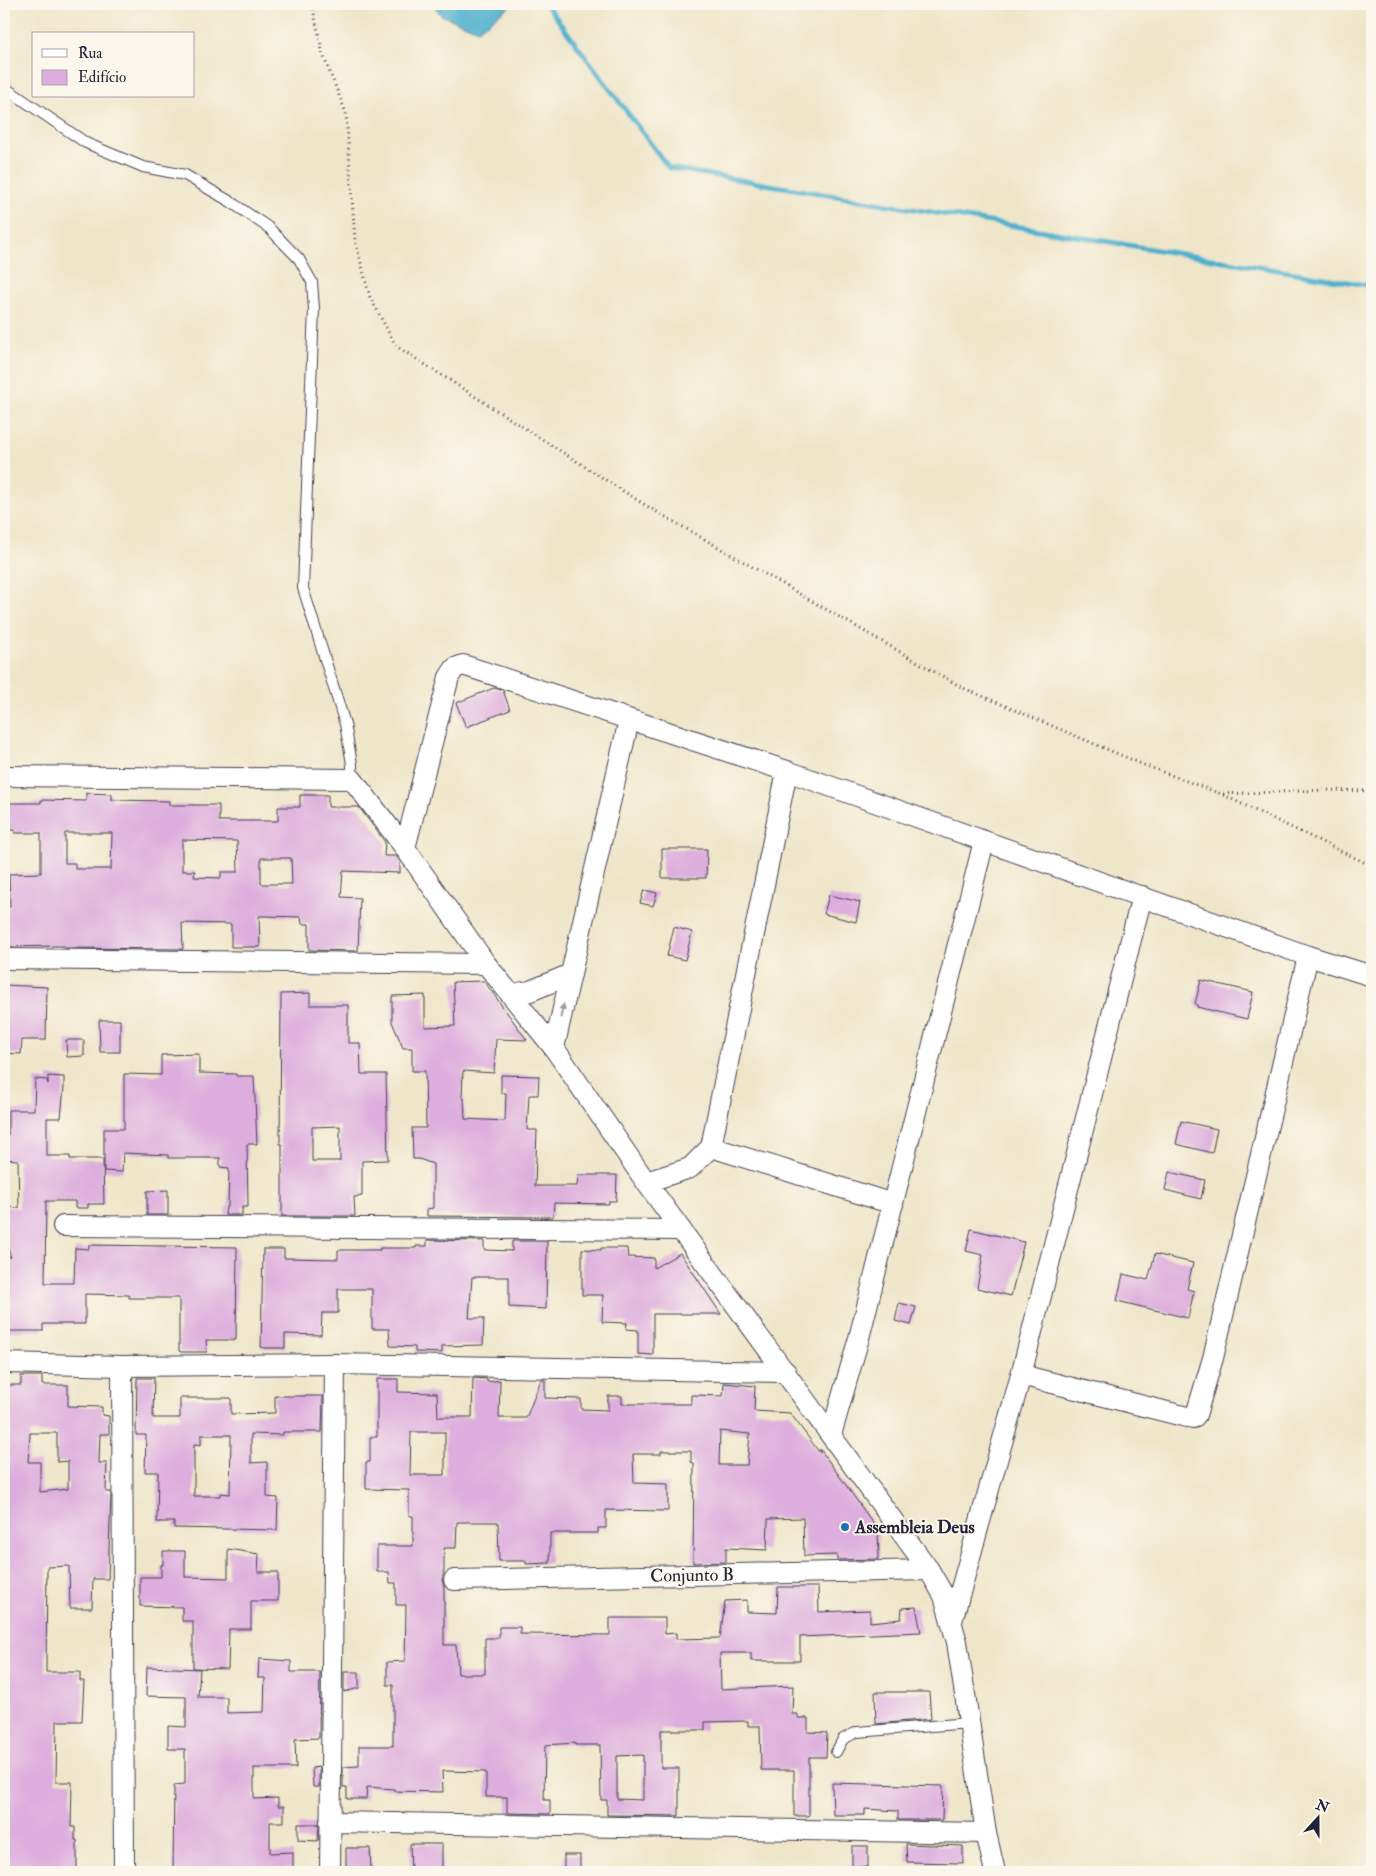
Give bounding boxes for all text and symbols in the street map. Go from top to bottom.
legend [32,32,195,98]
text: Rua [78,44,103,63]
text: Edifício [78,68,126,87]
one-way arrow [558,1003,566,1018]
place label: Assembleia Deus [854,1516,975,1539]
marker: Assembleia Deus [839,1521,851,1533]
street label: Conjunto B [650,1563,734,1588]
north arrow [1294,1794,1344,1844]
text: N [1313,1796,1332,1817]

